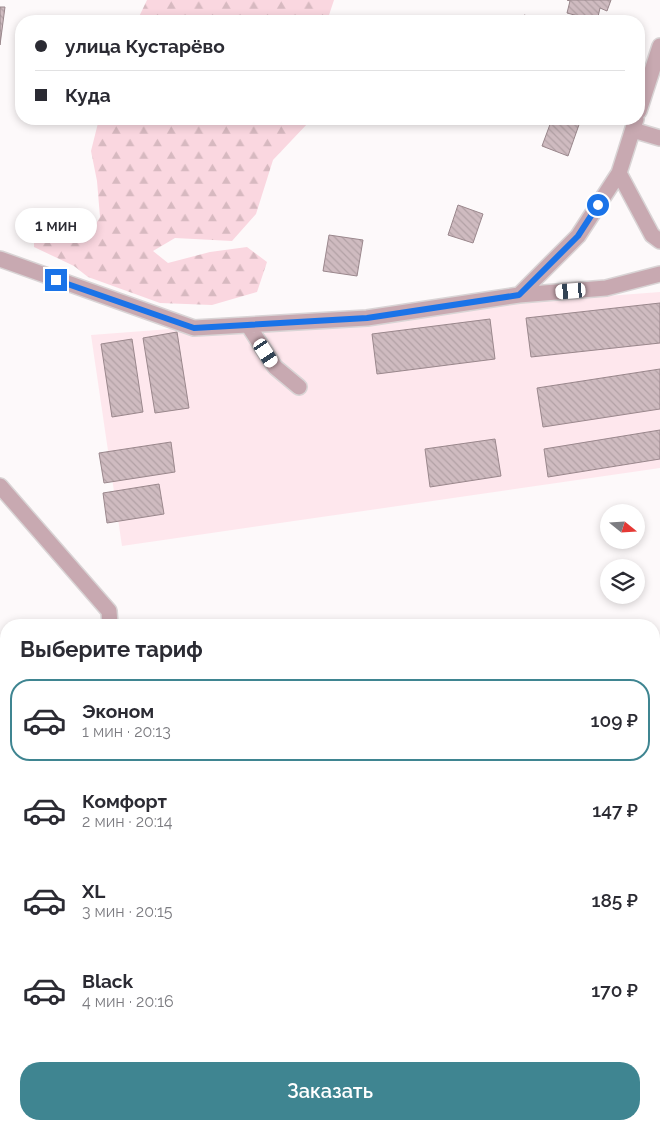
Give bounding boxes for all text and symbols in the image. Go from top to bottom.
text: улица Кустарёво [65,35,225,57]
text: Куда [65,84,111,106]
route start [587,194,609,216]
callout: 1 мин [15,208,97,242]
text: 1 мин [35,216,77,235]
route end [45,269,67,291]
car [555,282,586,300]
car [251,336,280,370]
north arrow [600,504,645,549]
map controls [600,504,645,604]
button: layers [600,559,645,604]
text: Выберите тариф [20,636,203,662]
icon: car [22,698,67,743]
text: Эконом [82,700,154,722]
text: 109 ₽ [591,709,638,731]
text: 1 мин · 20:13 [82,722,171,741]
icon: car [22,788,67,833]
text: Комфорт [82,790,167,812]
text: 147 ₽ [592,799,638,821]
text: 2 мин · 20:14 [82,812,172,831]
icon: car [22,878,67,923]
text: XL [82,880,105,902]
text: 185 ₽ [592,889,638,911]
text: 3 мин · 20:15 [82,902,173,921]
icon: car [22,968,67,1013]
text: Black [82,970,133,992]
text: 170 ₽ [591,979,638,1001]
text: 4 мин · 20:16 [82,992,174,1011]
button: Заказать [20,1062,640,1120]

